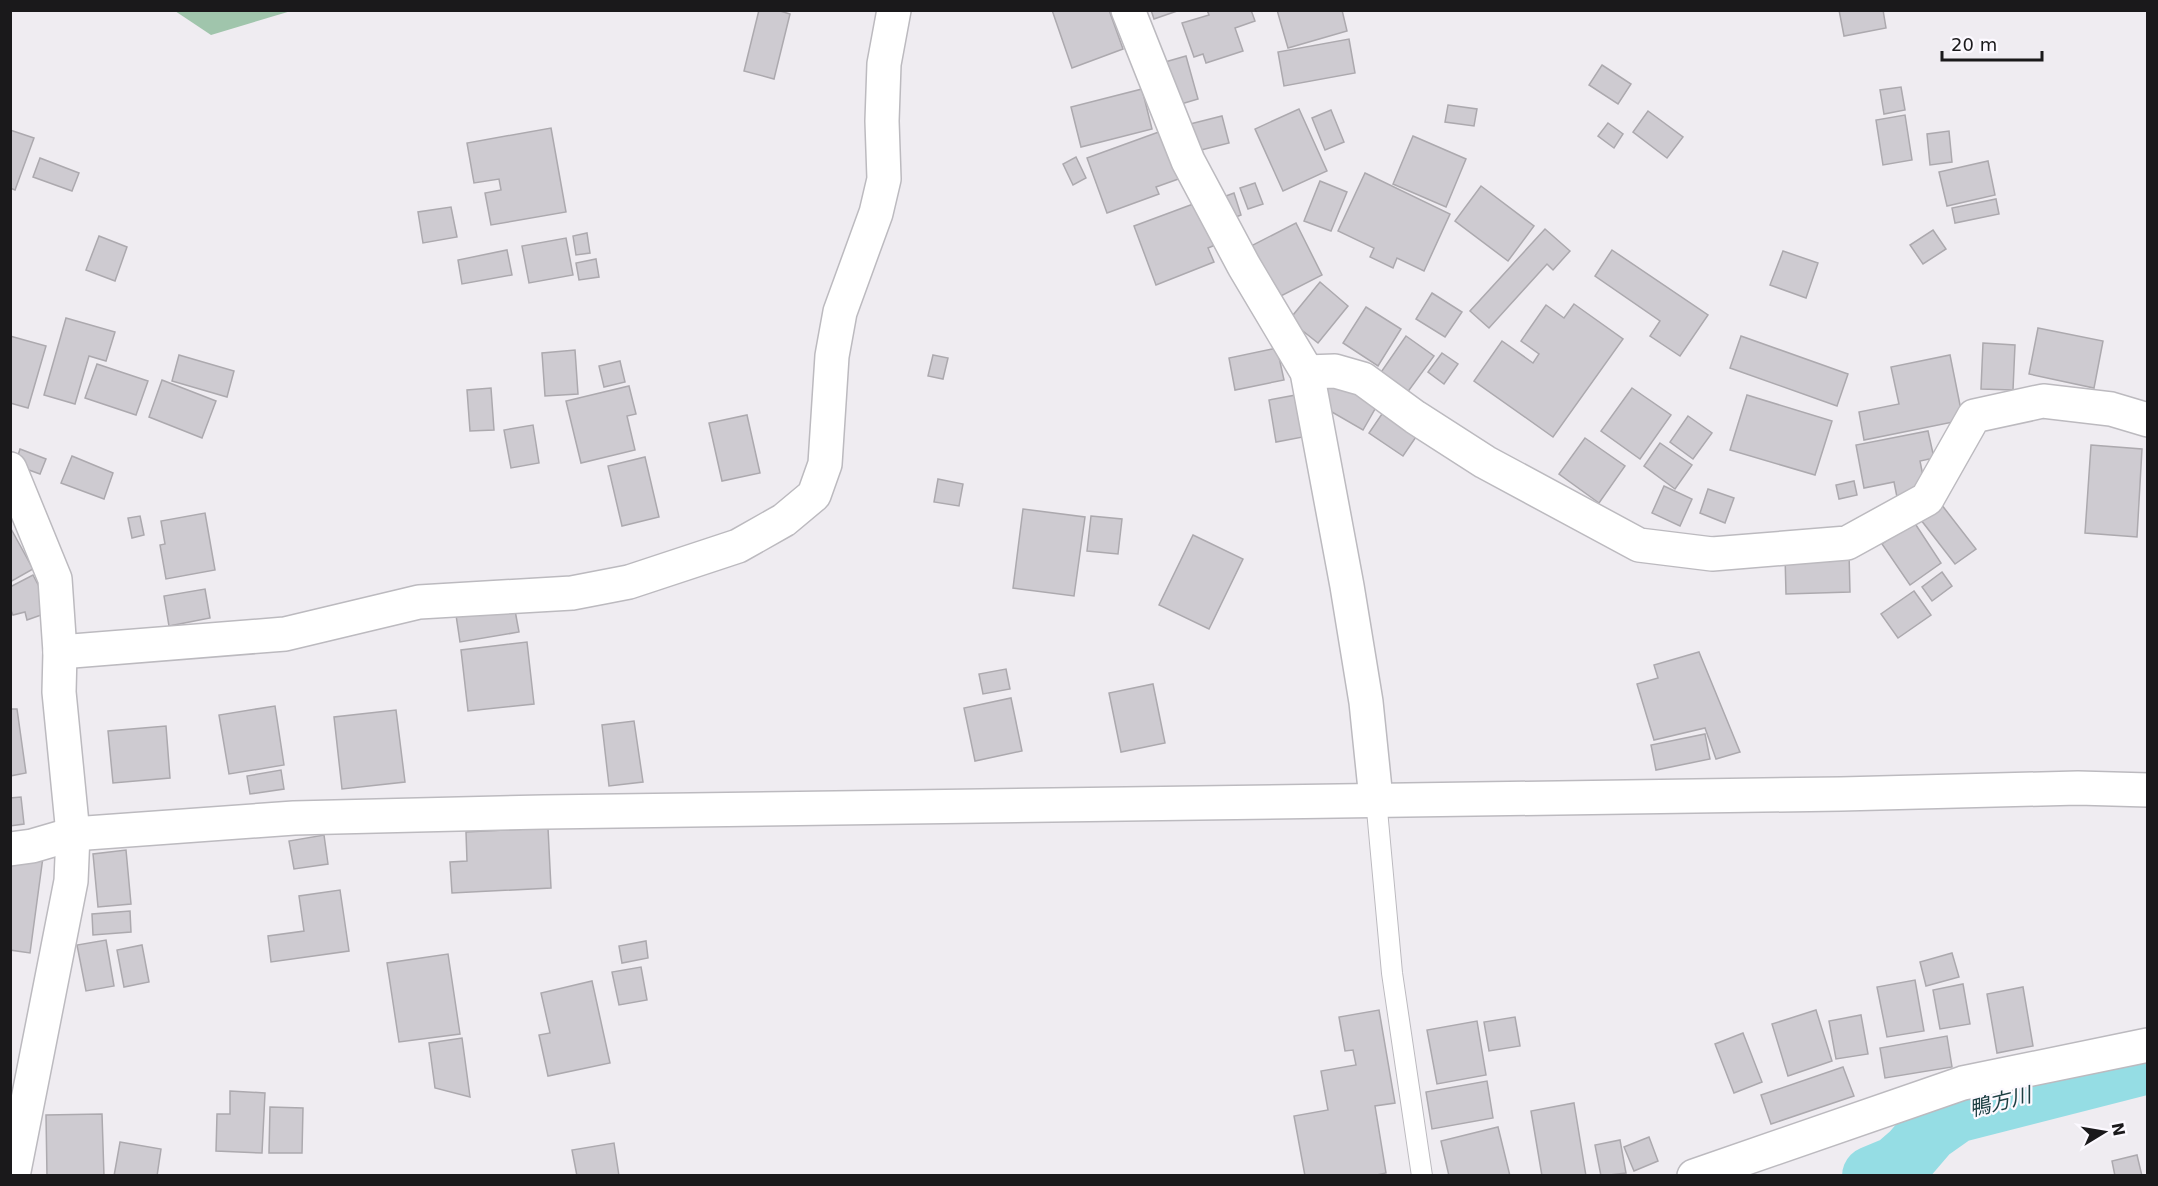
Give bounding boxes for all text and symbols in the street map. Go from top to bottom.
scale bar [1942,24,2042,62]
text: 20 m [1951,34,1997,55]
water label: 鴨方川 [1967,1082,2035,1121]
north arrow [2074,1102,2134,1162]
text: N [2108,1121,2129,1138]

